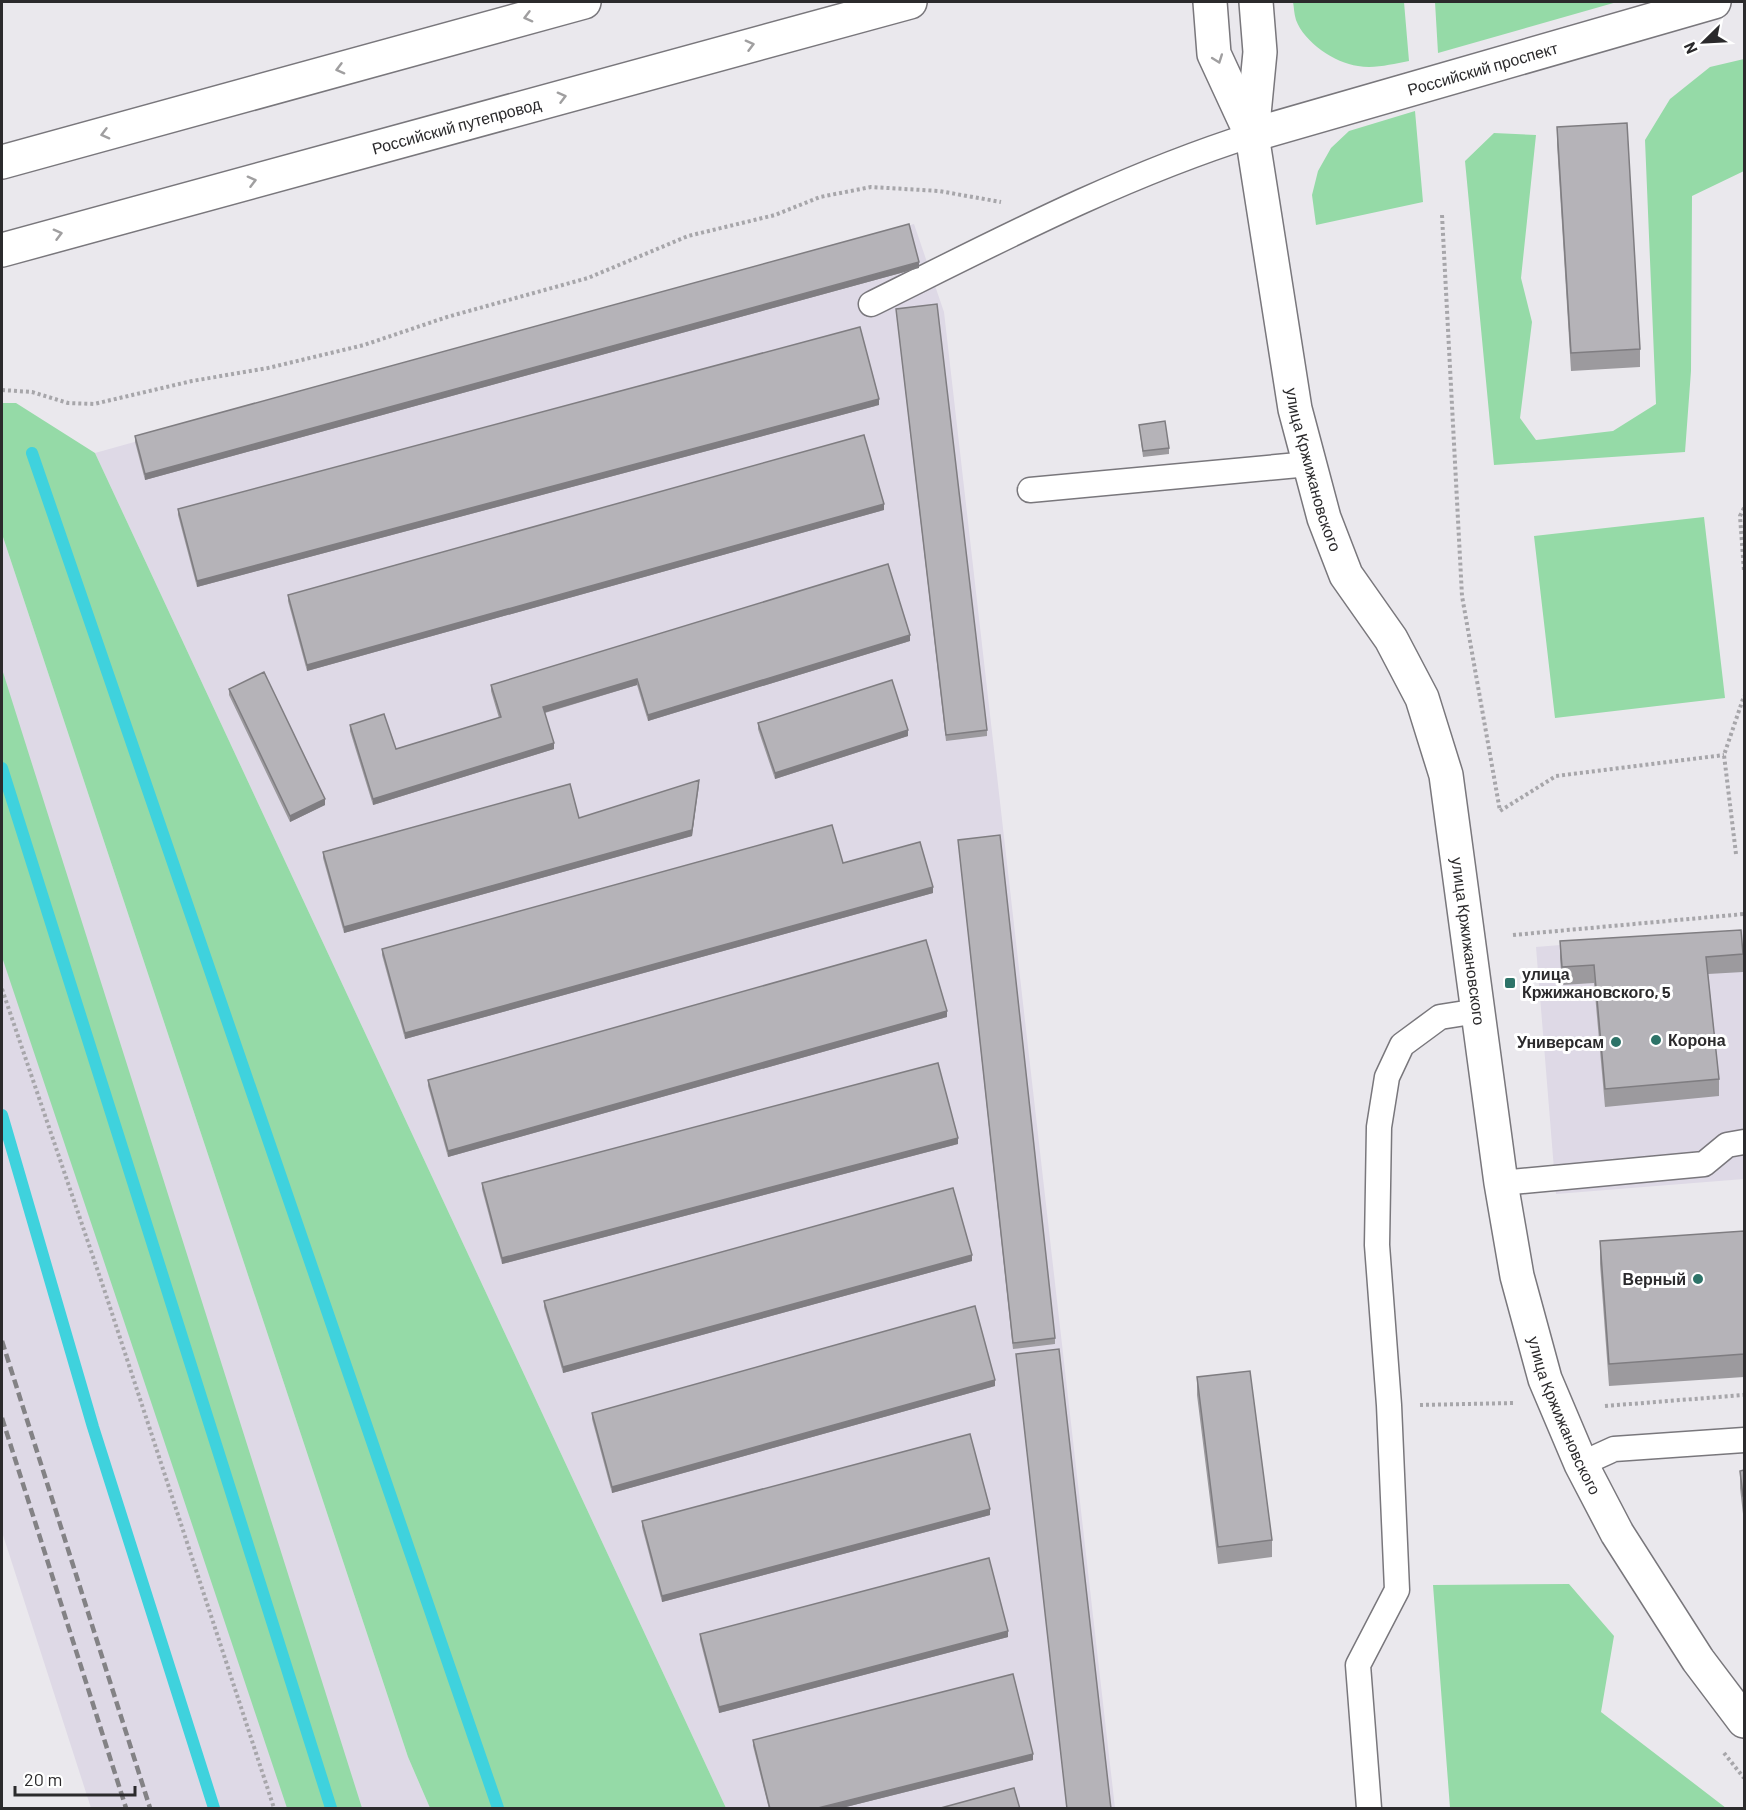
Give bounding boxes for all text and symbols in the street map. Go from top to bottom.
one-way arrow [523,10,534,22]
north arrow [1674,12,1734,72]
street label: Российский проспект [1405,37,1560,99]
one-way arrow [744,40,755,52]
text: N [1679,40,1701,57]
one-way arrow [1210,53,1223,64]
one-way arrow [335,62,346,74]
one-way arrow [557,91,567,104]
street label: Российский путепровод [370,93,543,158]
one-way arrow [100,127,111,139]
one-way arrow [246,176,257,188]
one-way arrow [52,229,63,241]
street label: улица Кржижановского [1283,386,1346,554]
street label: улица Кржижановского [1448,856,1490,1026]
place label: улица Кржижановского, 5 [1522,964,1671,1001]
marker: улица Кржижановского, 5 [1503,976,1517,990]
place label: Корона [1668,1030,1726,1049]
place label: Универсам [1517,1032,1604,1051]
marker: Корона [1649,1033,1663,1047]
marker: Универсам [1609,1035,1623,1049]
place label: Верный [1623,1269,1686,1288]
marker: Верный [1691,1272,1705,1286]
street label: улица Кржижановского [1525,1334,1605,1498]
scale bar [15,1759,135,1797]
text: 20 m [24,1768,62,1790]

